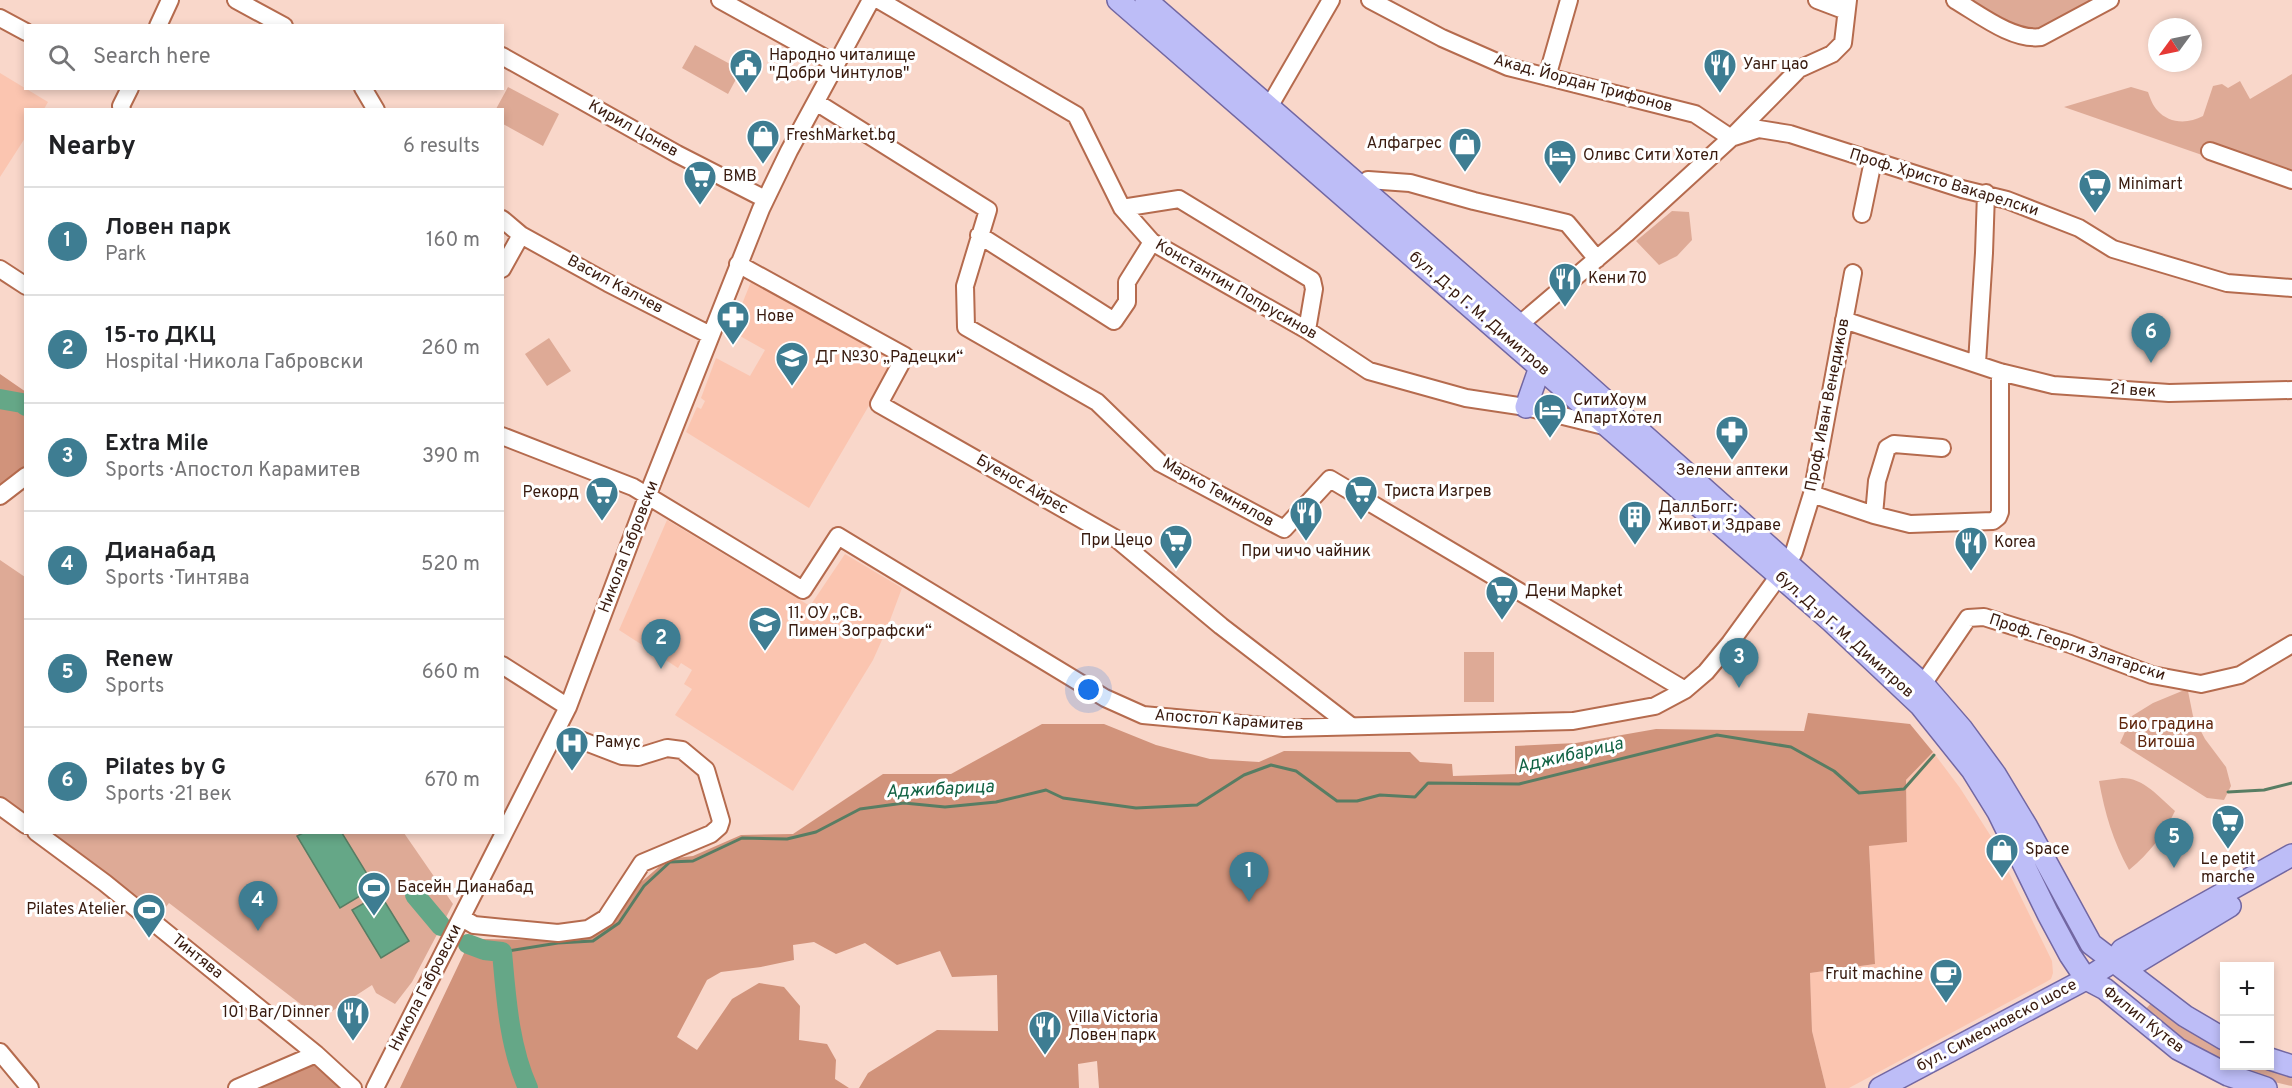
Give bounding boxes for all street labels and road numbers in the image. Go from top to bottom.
street label: Акад. Йордан Трифонов [1491,48,1675,118]
street label: Кирил Цонев [584,96,682,162]
street label: Проф. Христо Вакарелски [1847,145,2041,221]
street label: Константин Попрусинов [1151,235,1321,345]
street label: бул. Д-р Г. М. Димитров [1404,247,1554,381]
street label: Васил Калчев [563,251,667,319]
street label: Проф. Иван Венедиков [1801,317,1855,493]
street label: 21 век [2109,379,2157,403]
street label: Буенос Айрес [972,451,1072,519]
street label: Марко Темнялов [1159,454,1277,532]
street label: Никола Габровски [595,478,663,616]
street label: бул. Д-р Г. М. Димитров [1770,567,1918,703]
street label: Проф. Георги Златарски [1986,610,2168,686]
street label: Апостол Карамитев [1154,706,1304,736]
street label: Никола Габровски [385,921,467,1055]
street label: Тинтява [167,930,227,984]
street label: бул. Симеоновско шосе [1913,975,2081,1077]
street label: Филип Кутев [2098,982,2188,1058]

